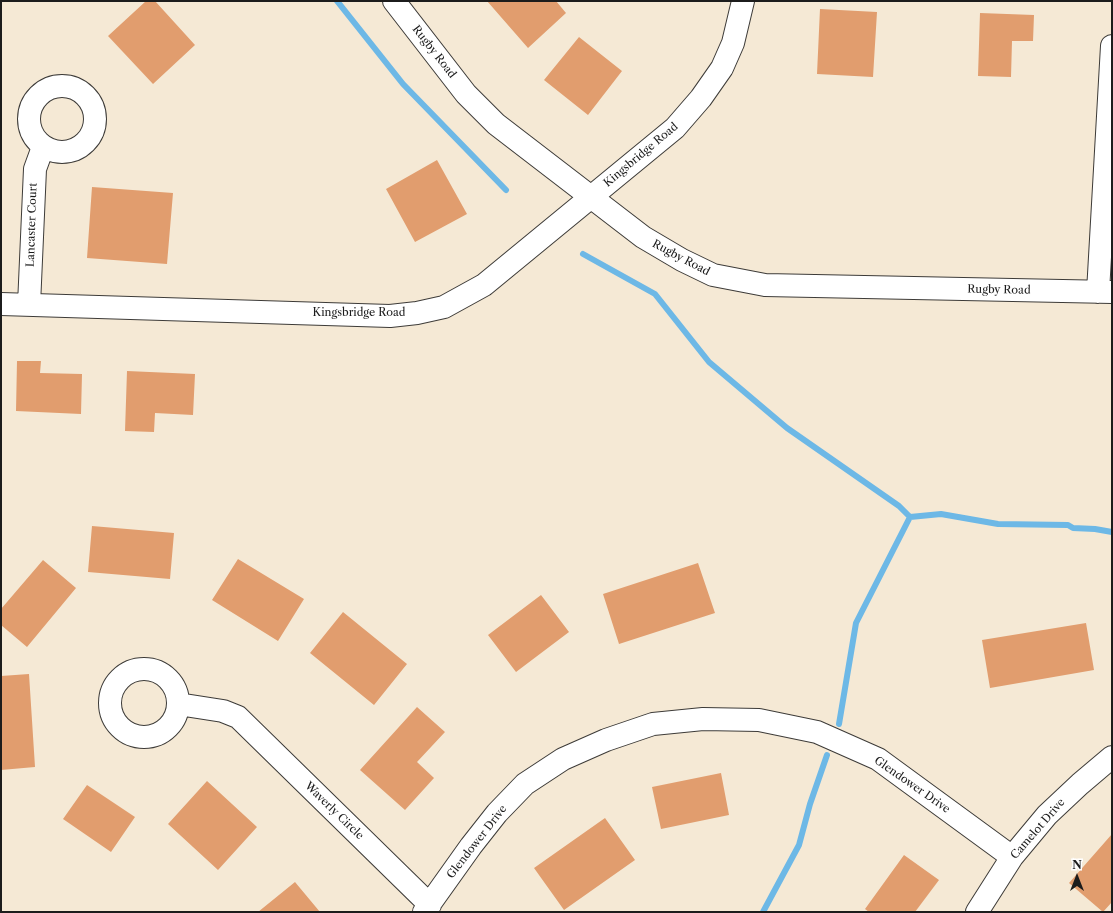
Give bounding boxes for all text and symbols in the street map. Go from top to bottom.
street label: Rugby Road [409,23,459,81]
street label: Kingsbridge Road [601,120,681,190]
street label: Lancaster Court [24,183,40,267]
street label: Rugby Road [650,237,712,279]
street label: Rugby Road [967,283,1031,297]
street label: Kingsbridge Road [313,306,405,320]
street label: Glendower Drive [872,754,952,816]
street label: Waverly Circle [302,780,366,842]
street label: Camelot Drive [1008,796,1068,862]
street label: Glendower Drive [444,803,510,881]
north arrow [1057,857,1097,897]
text: N [1072,858,1082,872]

